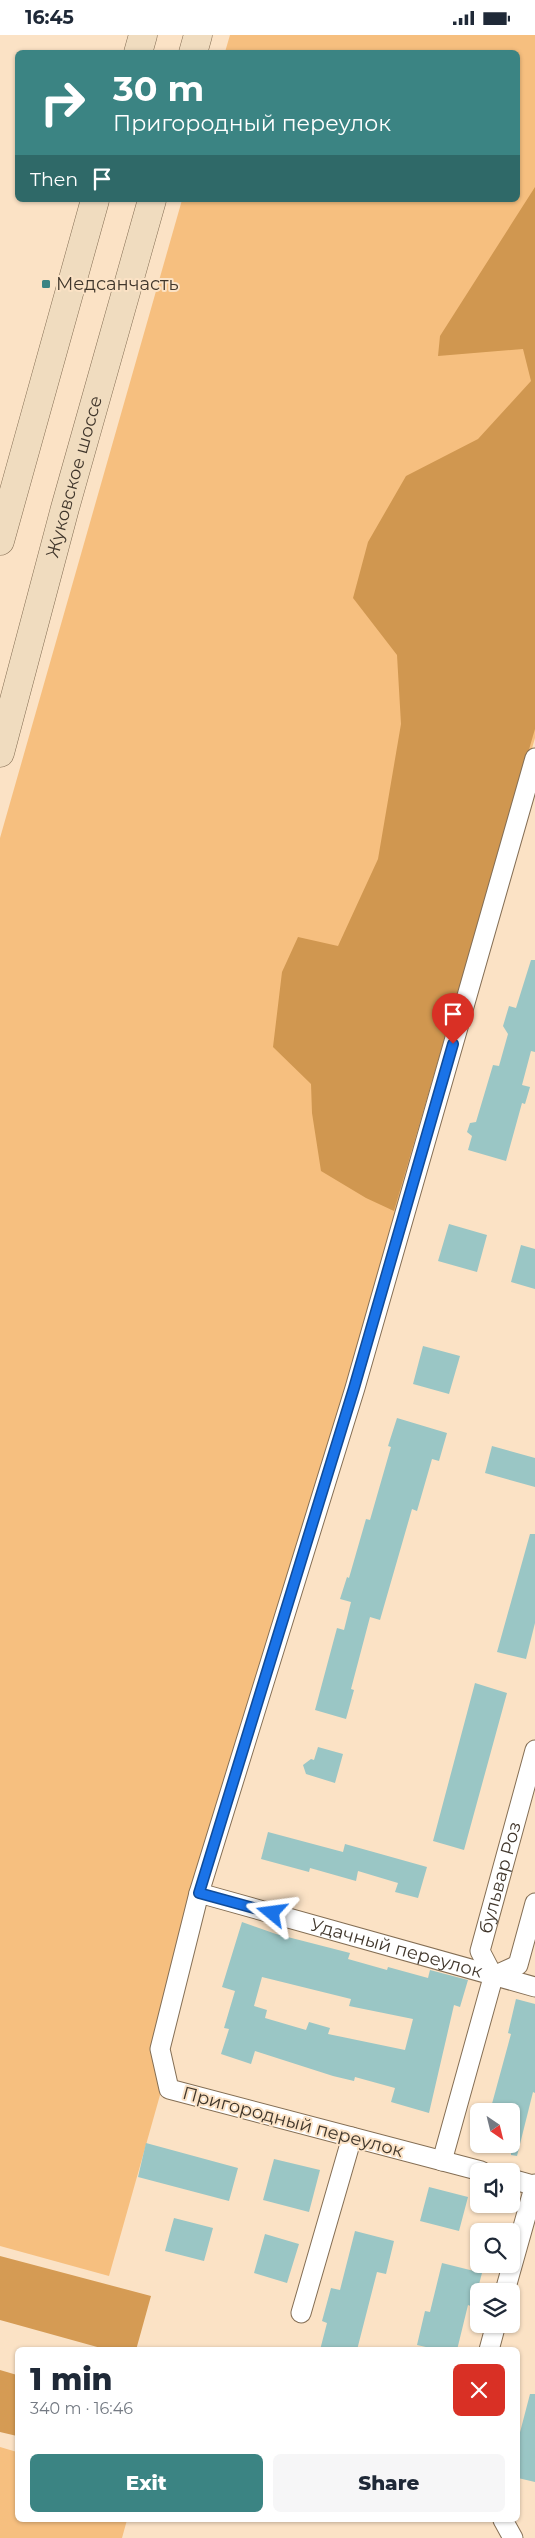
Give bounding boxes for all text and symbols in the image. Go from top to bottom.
text: 16:45 [25,6,74,29]
text: 30 m [113,67,204,110]
icon: right [30,70,95,135]
text: Пригородный переулок [113,110,391,137]
icon: arrive [88,165,116,193]
text: Then [30,168,78,191]
place label: Медсанчасть [56,273,179,295]
marker: Медсанчасть [40,278,52,290]
street label: Жуковское шоссе [41,393,107,560]
pin [432,993,474,1044]
icon: arrive [439,1000,467,1028]
street label: бульвар Роз [474,1819,526,1936]
position arrow [245,1886,297,1938]
street label: Удачный переулок [308,1914,485,1983]
street label: Пригородный переулок [180,2082,406,2162]
north arrow [470,2103,520,2153]
map controls [470,2103,520,2333]
button: sound [470,2163,520,2213]
button: search [470,2223,520,2273]
button: layers [470,2283,520,2333]
text: 1 min [30,2361,113,2398]
button: close [453,2364,505,2416]
text: 340 m · 16:46 [30,2399,133,2418]
button: Exit [30,2454,263,2512]
button: Share [273,2454,505,2512]

